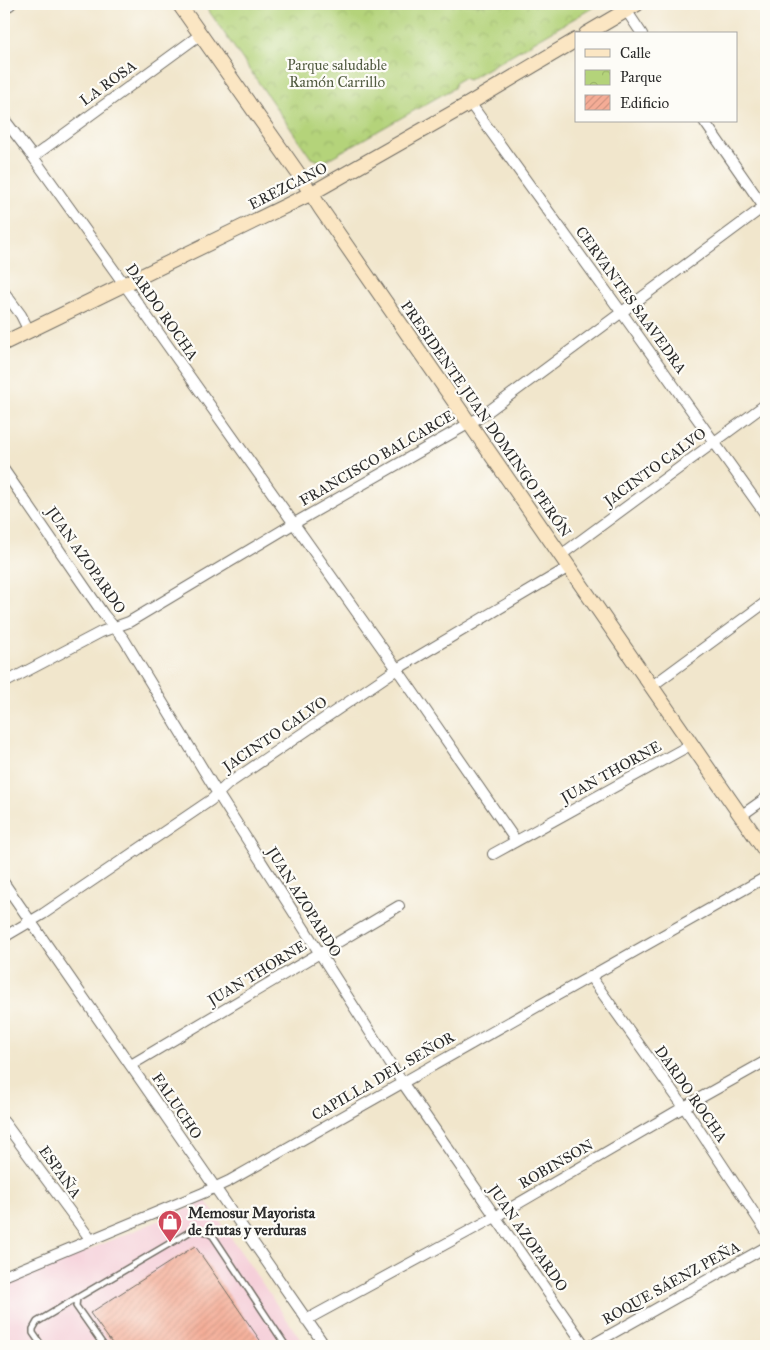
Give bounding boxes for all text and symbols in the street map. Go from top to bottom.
legend [575,32,738,122]
text: Calle [620,44,651,62]
park label: Parque saludable Ramón Carrillo [287,56,387,91]
street label: LA ROSA [76,57,140,109]
text: Parque [620,68,662,87]
text: Edificio [620,94,669,112]
street label: EREZCANO [246,159,330,213]
street label: CERVANTES SAAVEDRA [572,223,690,377]
street label: DARDO ROCHA [122,260,202,364]
street label: PRESIDENTE JUAN DOMINGO PERÓN [396,297,576,541]
street label: FRANCISCO BALCARCE [296,406,458,510]
street label: JACINTO CALVO [599,424,710,512]
street label: JUAN AZOPARDO [40,501,130,617]
street label: JACINTO CALVO [218,693,331,777]
street label: JUAN THORNE [556,737,665,809]
street label: JUAN AZOPARDO [261,842,345,961]
street label: JUAN THORNE [203,936,310,1011]
street label: CAPILLA DEL SEÑOR [308,1028,458,1124]
street label: DARDO ROCHA [651,1042,731,1146]
street label: FALUCHO [148,1069,206,1143]
street label: ROBINSON [516,1135,597,1193]
street label: ESPAÑA [35,1142,85,1202]
street label: JUAN AZOPARDO [482,1179,572,1295]
place label: Memosur Mayorista de frutas y verduras [188,1204,316,1240]
shop icon: Memosur Mayorista de frutas y verduras [157,1209,183,1243]
street label: ROQUE SÁENZ PEÑA [598,1237,743,1328]

